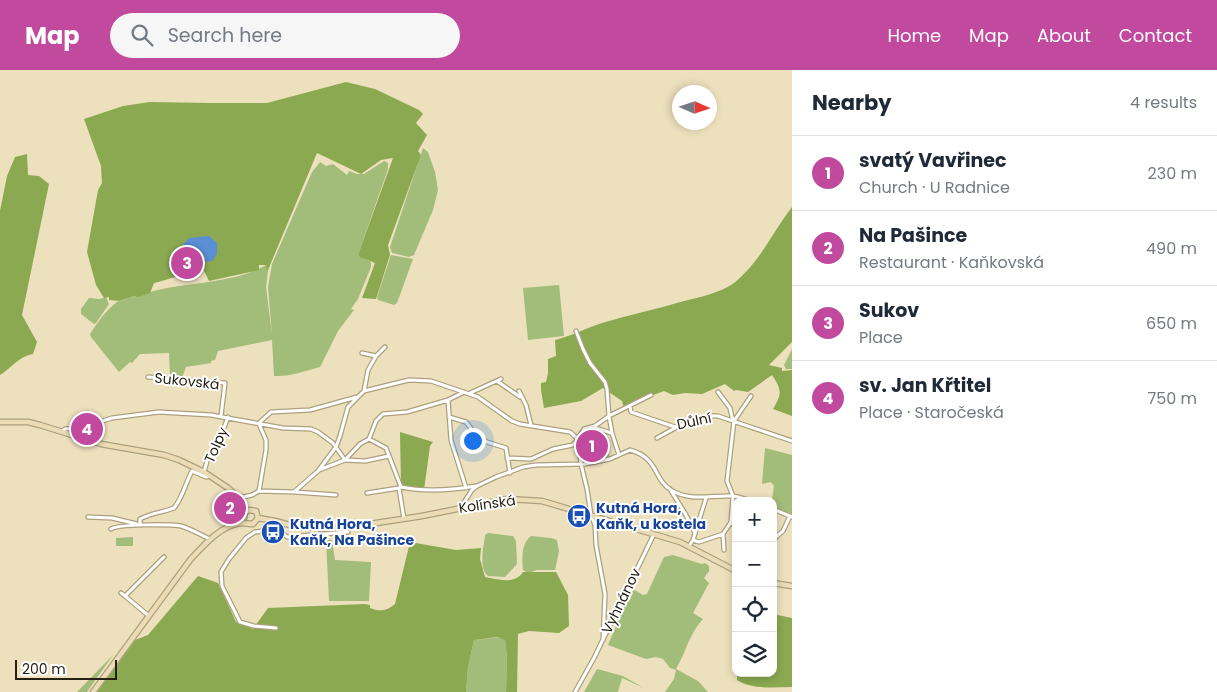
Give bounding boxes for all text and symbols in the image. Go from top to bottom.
search box [110,13,460,58]
text: Map [25,19,80,52]
icon: search [128,21,156,49]
text: Search here [168,22,282,49]
text: Home [887,23,941,48]
text: Map [969,23,1009,48]
text: About [1037,23,1091,48]
text: Contact [1119,23,1192,48]
north arrow [672,85,717,130]
text: Nearby [812,88,892,117]
text: 4 results [1130,91,1197,114]
text: svatý Vavřinec [859,147,1007,174]
text: 1 [825,162,831,185]
text: 230 m [1148,162,1197,185]
text: Church · U Radnice [859,176,1010,199]
text: Na Pašince [859,222,967,249]
text: 2 [823,237,833,260]
text: 490 m [1146,237,1197,260]
pin: 3 [171,244,203,282]
text: Restaurant · Kaňkovská [859,251,1044,274]
text: Sukov [859,297,919,324]
text: 3 [823,312,833,335]
text: 650 m [1146,312,1197,335]
text: Place [859,326,903,349]
street label: Sukovská [154,368,220,394]
text: sv. Jan Křtitel [859,372,991,399]
text: 4 [823,387,833,410]
text: 750 m [1147,387,1197,410]
text: Place · Staročeská [859,401,1004,424]
street label: Důlní [675,407,714,434]
pin: 4 [71,410,103,448]
street label: Tolpy [199,424,233,466]
pin: 1 [576,427,608,465]
your location [460,428,486,454]
pin: 2 [214,489,246,527]
street label: Kolínská [457,490,517,518]
map controls [732,497,777,677]
button: + [732,497,777,542]
place label: Kutná Hora, Kaňk, u kostela [596,498,706,534]
bus stop icon: Kutná Hora, Kaňk, u kostela [566,503,592,529]
place label: Kutná Hora, Kaňk, Na Pašince [290,514,414,550]
bus stop icon: Kutná Hora, Kaňk, Na Pašince [260,519,286,545]
button: − [732,542,777,587]
street label: Vyhnánov [597,565,646,637]
button: locate [732,587,777,632]
button: layers [732,632,777,677]
scale bar [15,657,118,680]
text: 200 m [22,659,66,679]

